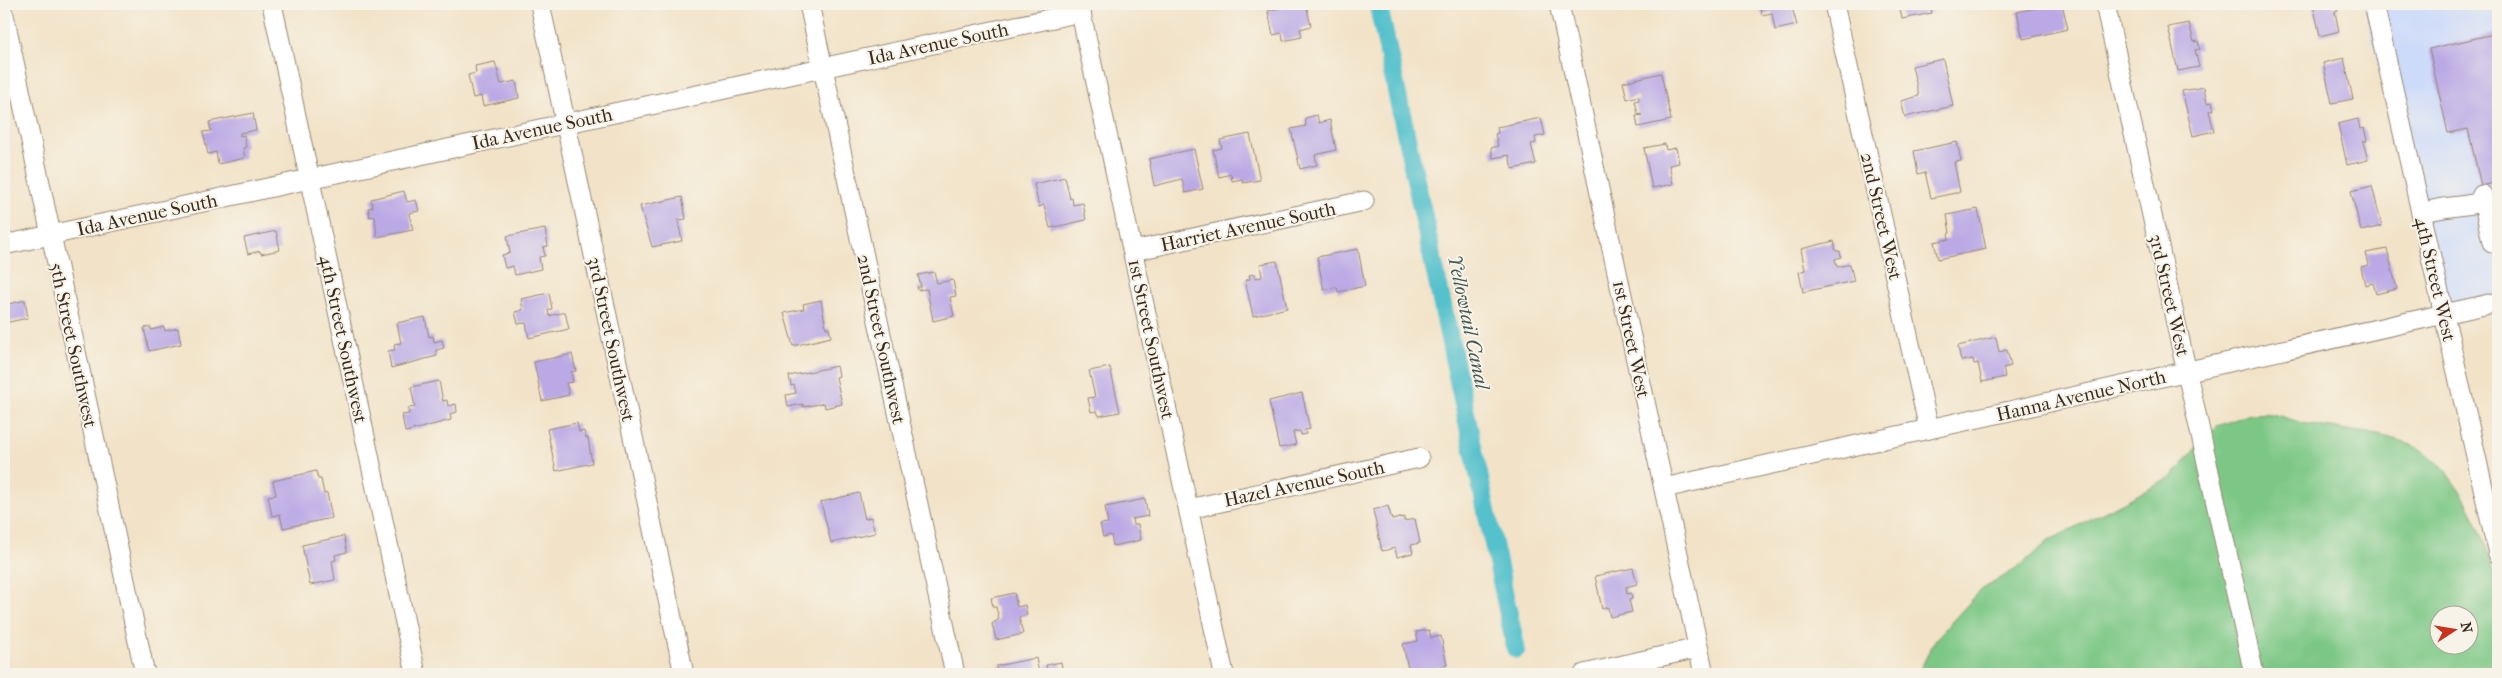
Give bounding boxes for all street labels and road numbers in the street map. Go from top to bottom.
street label: Ida Avenue South [866,18,1011,70]
street label: Ida Avenue South [470,103,615,155]
street label: 2nd Street West [1856,150,1906,282]
street label: Ida Avenue South [75,189,220,241]
street label: Harriet Avenue South [1159,198,1338,256]
street label: 4th Street West [2410,215,2460,344]
street label: 3rd Street West [2144,232,2194,359]
street label: 2nd Street Southwest [852,252,910,426]
street label: 4th Street Southwest [314,253,372,425]
street label: 3rd Street Southwest [583,255,639,424]
street label: 1st Street Southwest [1123,257,1179,421]
street label: 5th Street Southwest [45,261,101,430]
street label: 1st Street West [1608,278,1654,400]
street label: Hanna Avenue North [1994,366,2168,426]
street label: Hazel Avenue South [1222,456,1387,512]

